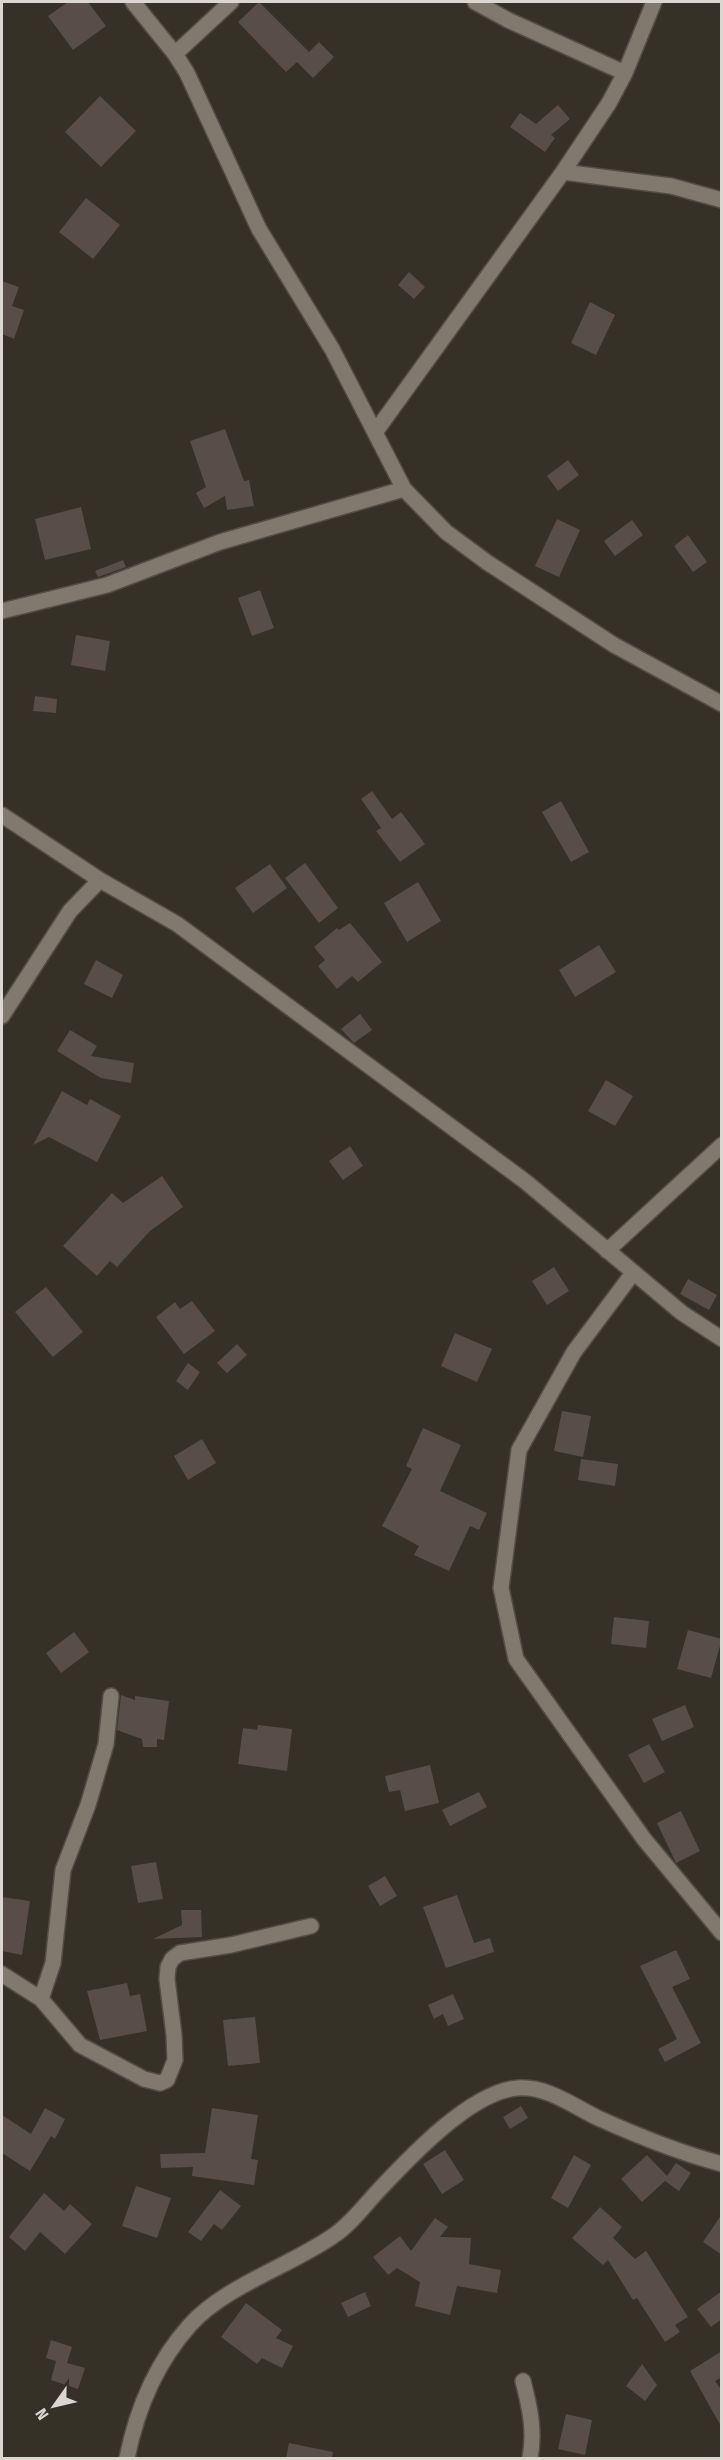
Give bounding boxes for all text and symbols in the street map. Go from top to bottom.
north arrow [24,2376,84,2436]
text: N [31,2405,53,2423]

